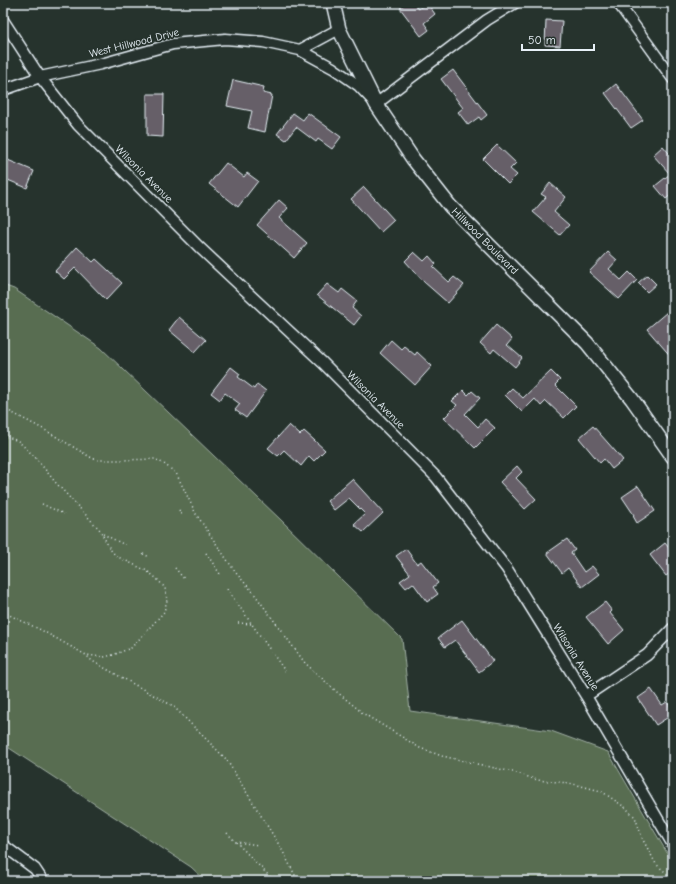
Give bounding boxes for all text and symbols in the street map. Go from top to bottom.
street label: West Hillwood Drive [88,25,181,60]
scale bar [522,26,594,52]
text: 50 m [528,33,556,47]
street label: Wilsonia Avenue [112,142,176,206]
street label: Hillwood Boulevard [449,205,521,277]
street label: Wilsonia Avenue [344,368,408,432]
street label: Wilsonia Avenue [550,621,602,693]

